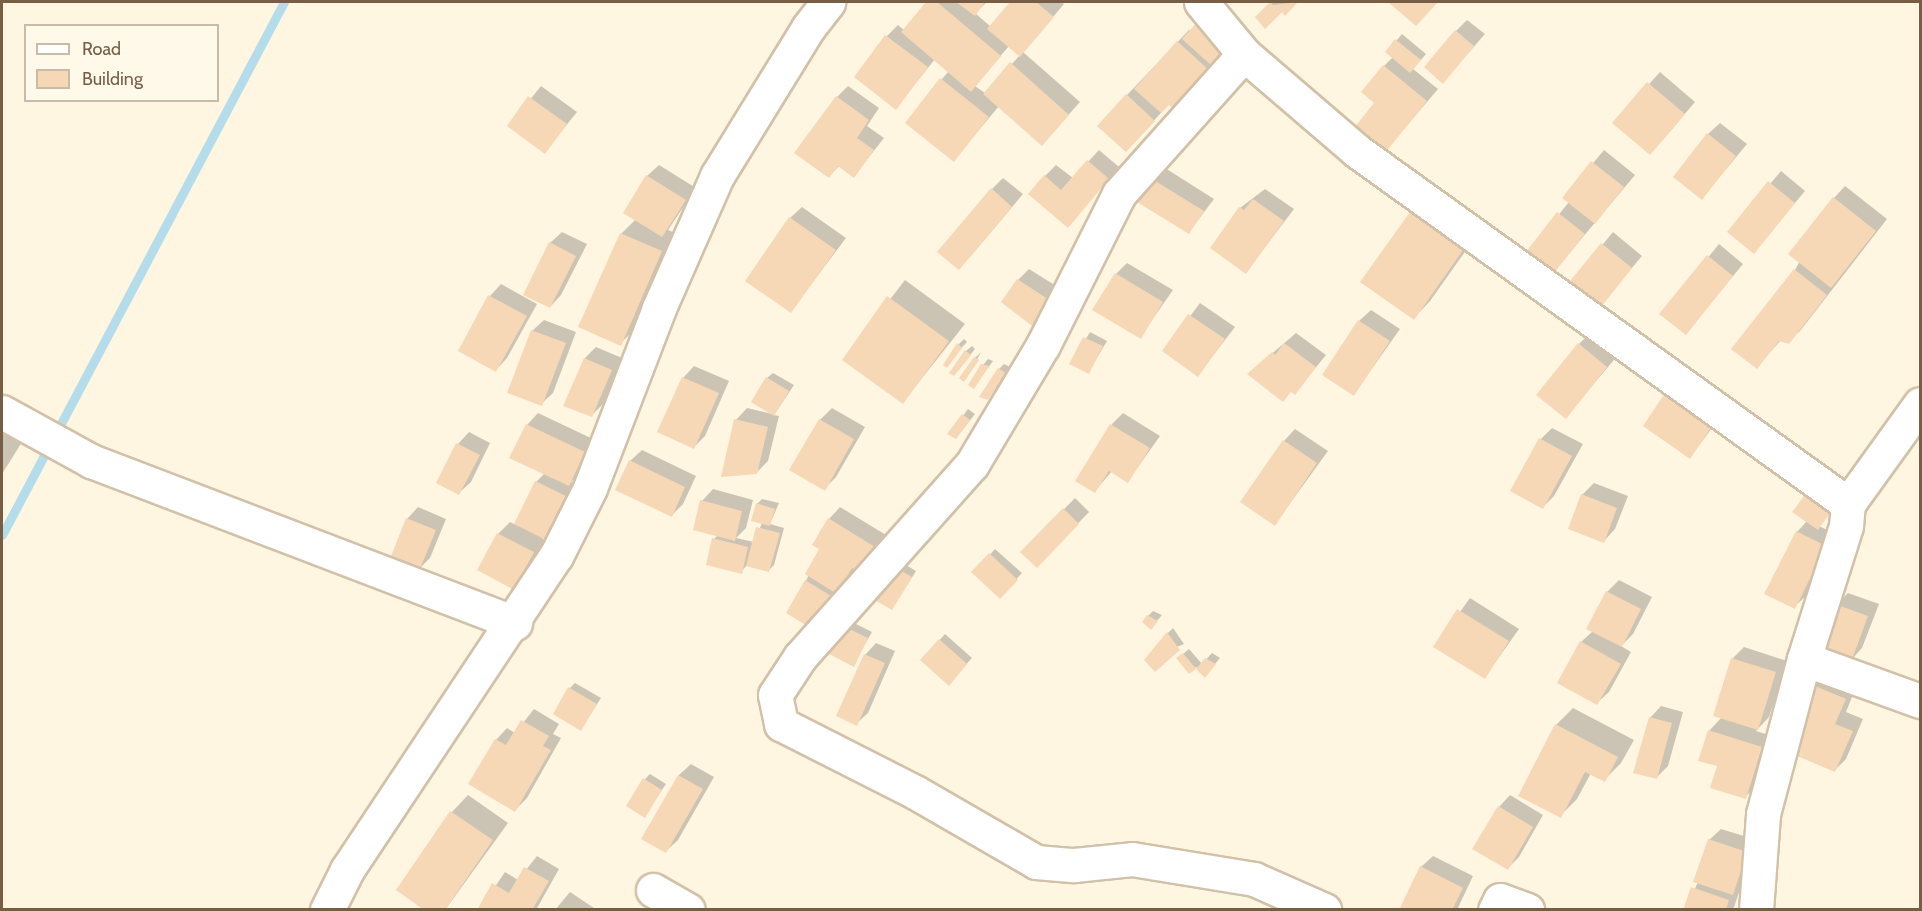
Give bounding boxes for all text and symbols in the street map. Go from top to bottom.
legend [24,24,219,102]
text: Road [82,38,121,60]
text: Building [82,68,143,90]

